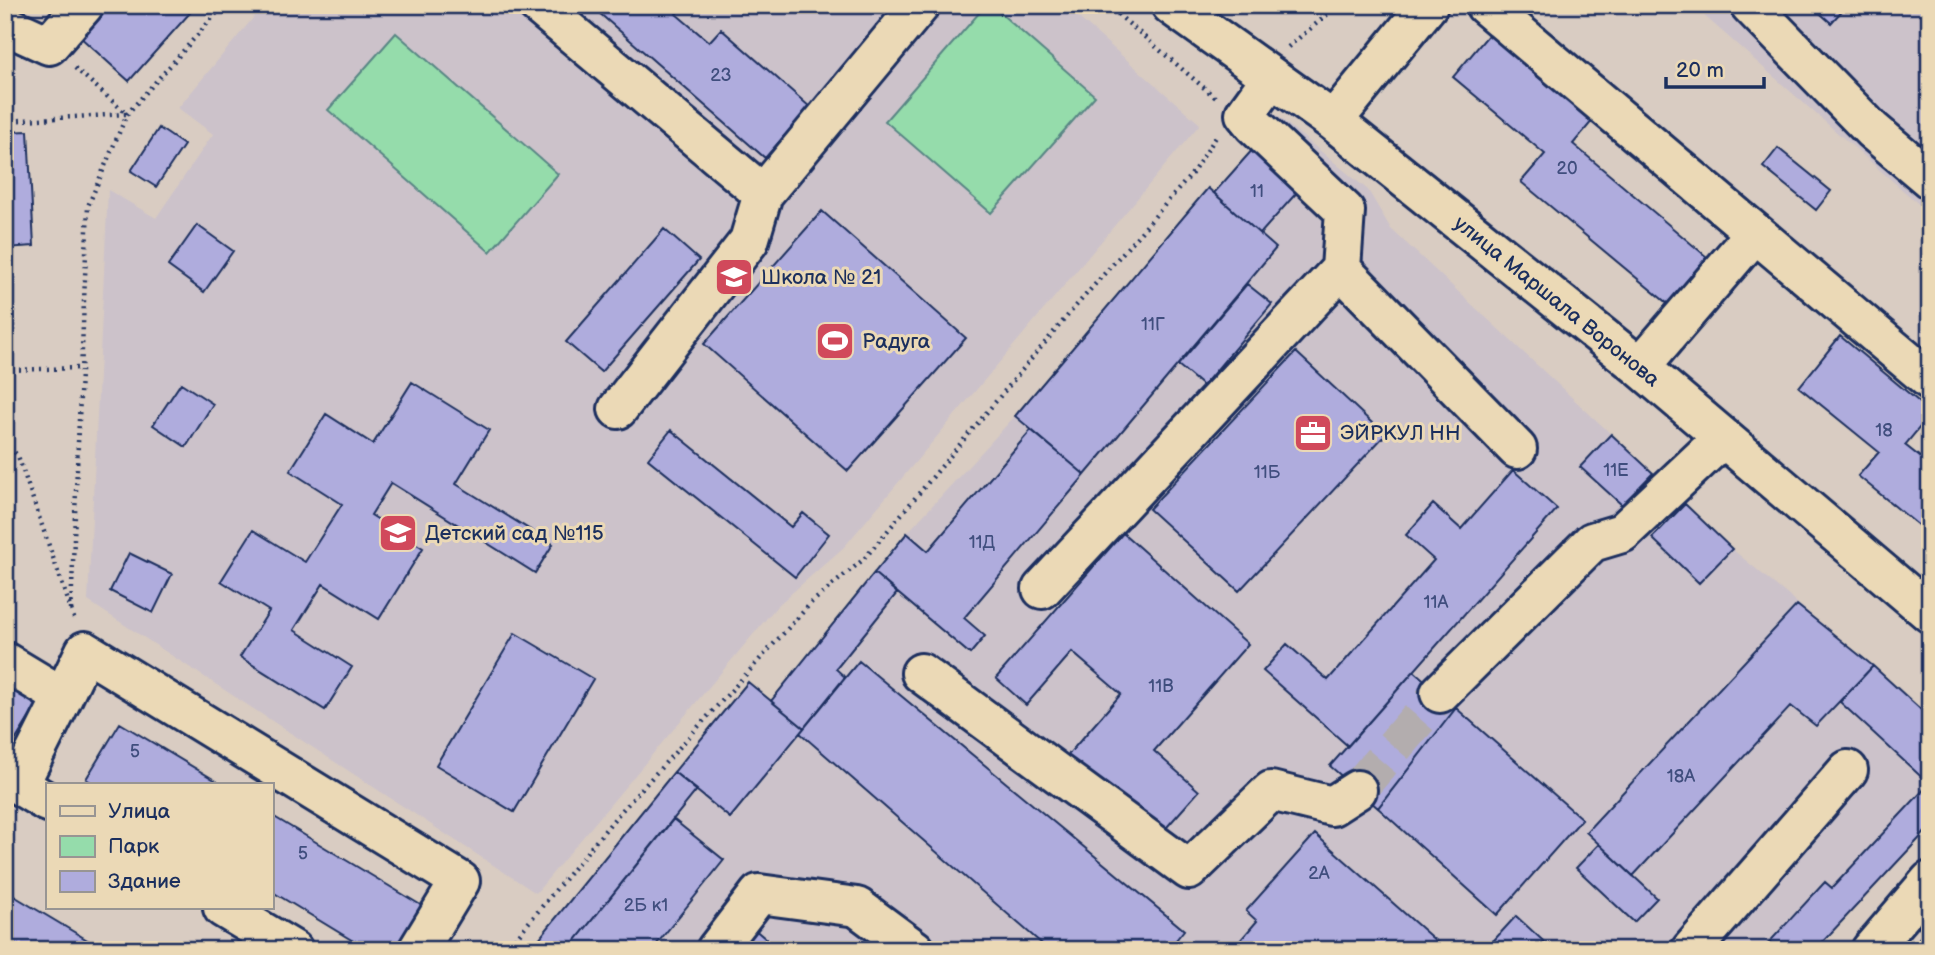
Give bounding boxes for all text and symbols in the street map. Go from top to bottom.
scale bar [1666,46,1764,90]
text: 20 m [1676,58,1724,83]
house number: 23 [710,65,732,86]
house number: 20 [1556,158,1578,179]
house number: 11 [1250,181,1264,202]
street label: улица Маршала Воронова [1449,211,1665,393]
school or university icon: Школа № 21 [713,256,755,298]
place label: Школа № 21 [761,265,881,290]
house number: 11Г [1141,314,1165,335]
sports icon: Радуга [814,320,856,362]
place label: Радуга [862,329,931,354]
office icon: ЭЙРКУЛ НН [1292,412,1334,454]
house number: 18 [1875,420,1893,441]
place label: ЭЙРКУЛ НН [1340,421,1460,446]
house number: 11Е [1603,460,1629,481]
house number: 11Б [1254,462,1281,483]
school or university icon: Детский сад №115 [377,512,419,554]
place label: Детский сад №115 [425,521,604,546]
house number: 11Д [969,532,996,553]
house number: 11А [1424,592,1449,613]
house number: 11В [1148,676,1174,697]
house number: 5 [130,741,140,762]
house number: 18А [1667,766,1695,787]
legend [46,783,273,909]
text: Улица [108,799,171,824]
text: Парк [108,834,159,859]
house number: 5 [298,843,308,864]
house number: 2А [1308,863,1330,884]
text: Здание [108,869,181,894]
house number: 2Б к1 [624,895,668,916]

